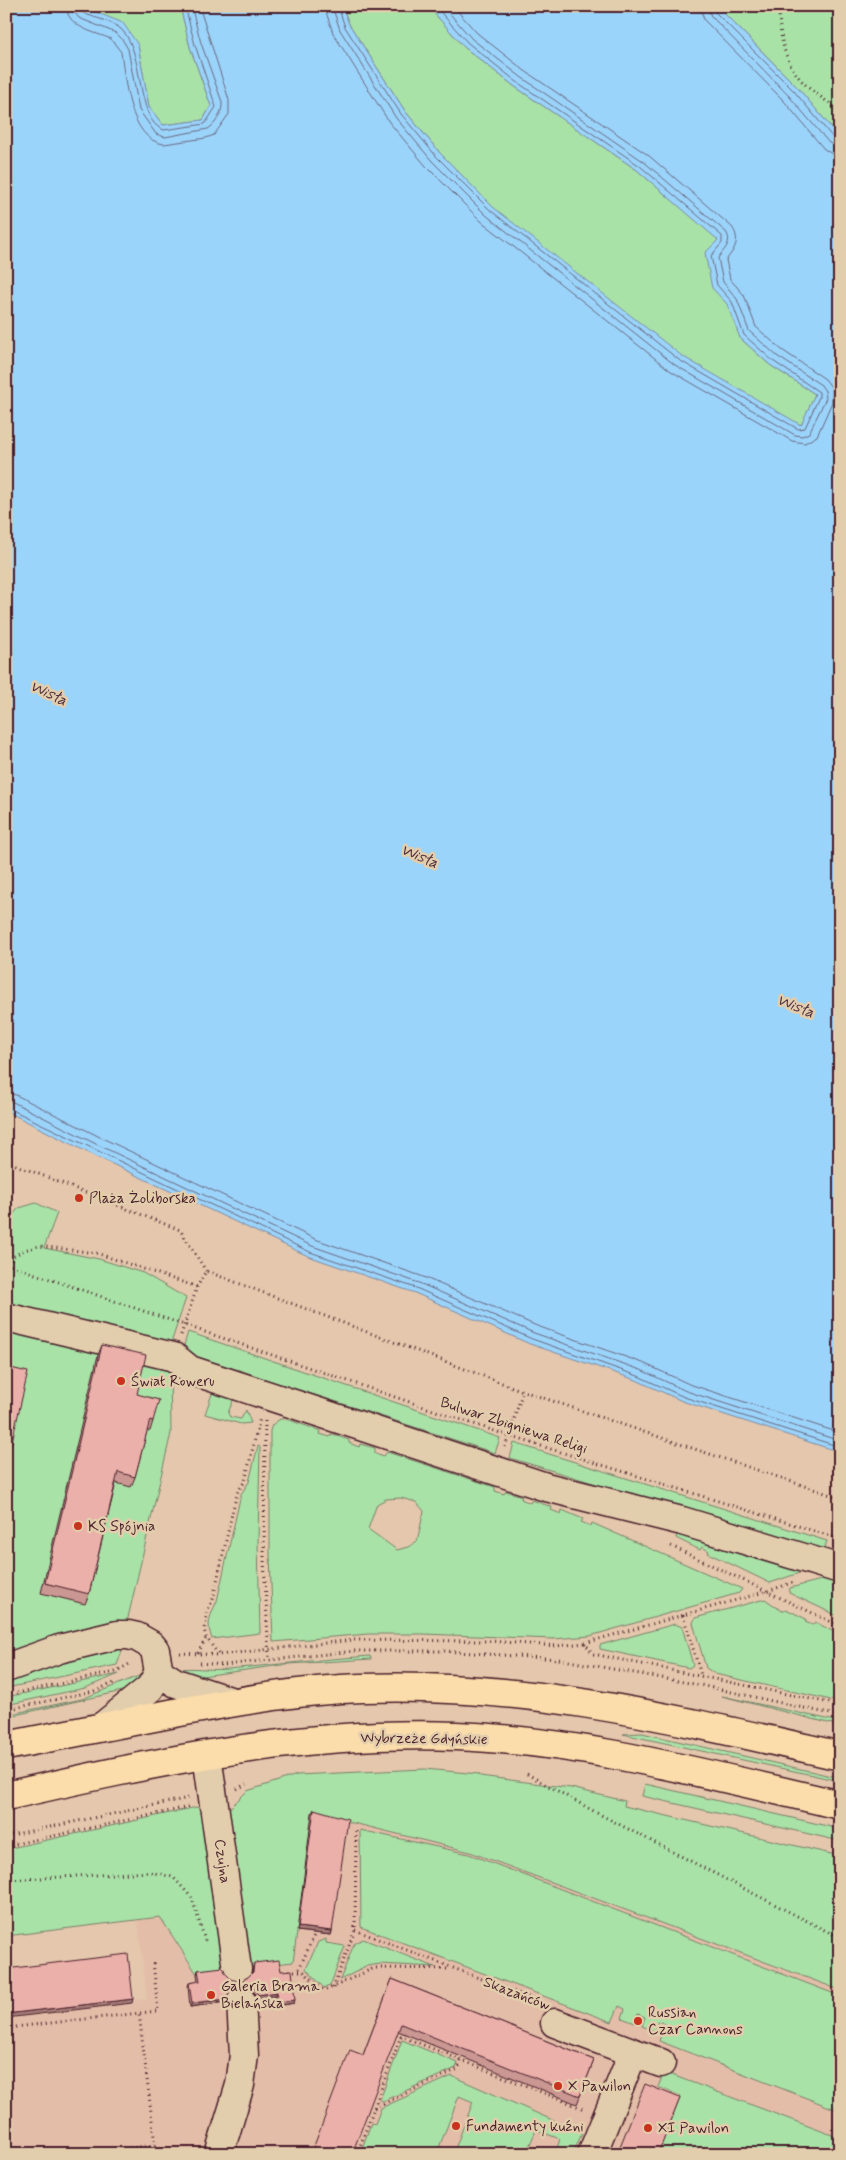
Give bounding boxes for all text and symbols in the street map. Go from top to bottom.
water label: Wisła [26,676,70,711]
water label: Wisła [397,839,441,874]
water label: Wisła [773,989,817,1023]
place label: Plaża Żoliborska [89,1189,196,1209]
marker: Plaża Żoliborska [73,1192,85,1204]
place label: Świat Roweru [131,1371,214,1392]
marker: Świat Roweru [115,1375,127,1387]
street label: Bulwar Zbigniewa Religi [438,1393,590,1459]
place label: KS Spójnia [88,1517,155,1537]
marker: KS Spójnia [72,1520,84,1532]
street label: Wybrzeże Gdyńskie [360,1728,488,1750]
street label: Czujna [209,1838,235,1884]
street label: Skazańców [480,1972,553,2016]
place label: Galeria Brama Bielańska [221,1977,321,2014]
marker: Galeria Brama Bielańska [205,1989,217,2001]
place label: Russian Czar Cannons [648,2003,743,2040]
marker: Russian Czar Cannons [632,2015,644,2027]
place label: X Pawilon [568,2077,631,2097]
marker: X Pawilon [552,2080,564,2092]
place label: Fundamenty kuźni [466,2117,584,2137]
place label: XI Pawilon [658,2119,729,2139]
marker: Fundamenty kuźni [450,2120,462,2132]
marker: XI Pawilon [642,2122,654,2134]

